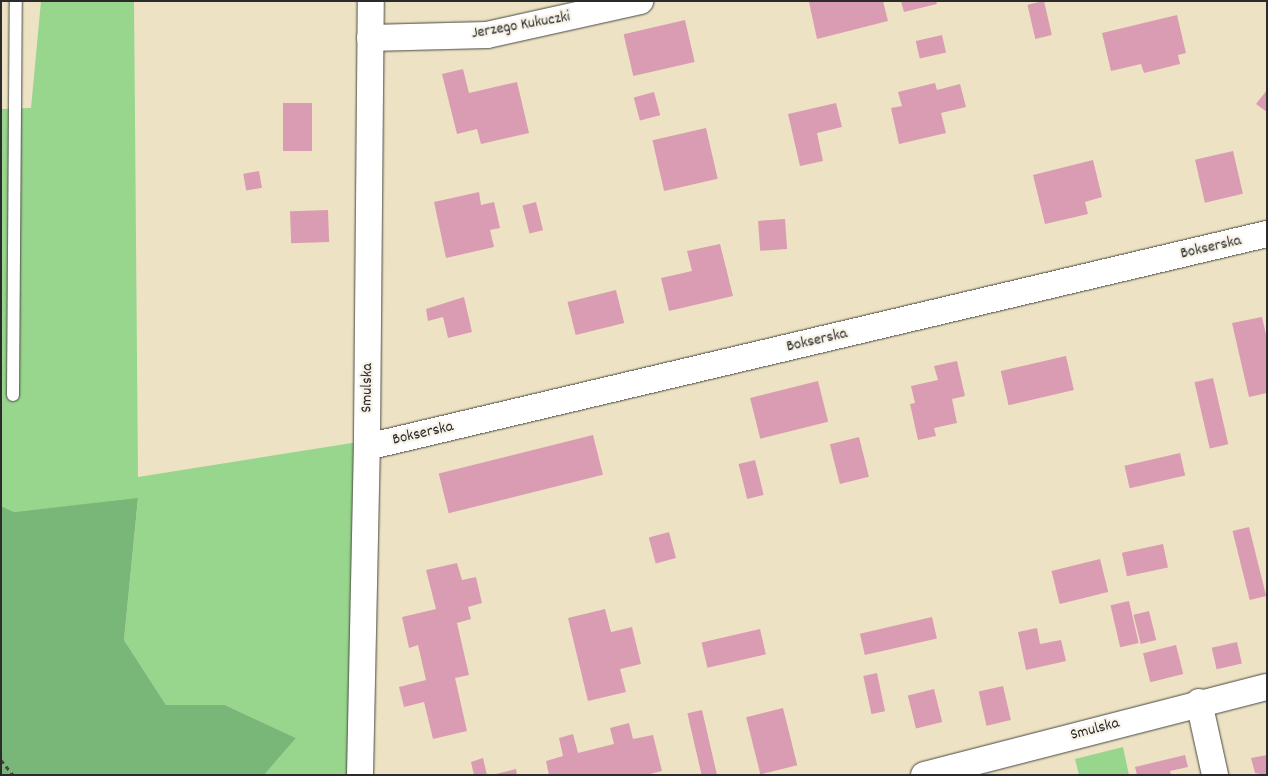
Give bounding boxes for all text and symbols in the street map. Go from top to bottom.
street label: Jerzego Kukuczki [470,8,572,44]
street label: Bokserska [1179,232,1243,264]
street label: Bokserska [785,325,849,357]
street label: Smulska [358,363,378,413]
street label: Bokserska [391,418,455,450]
street label: Smulska [1069,714,1121,746]

